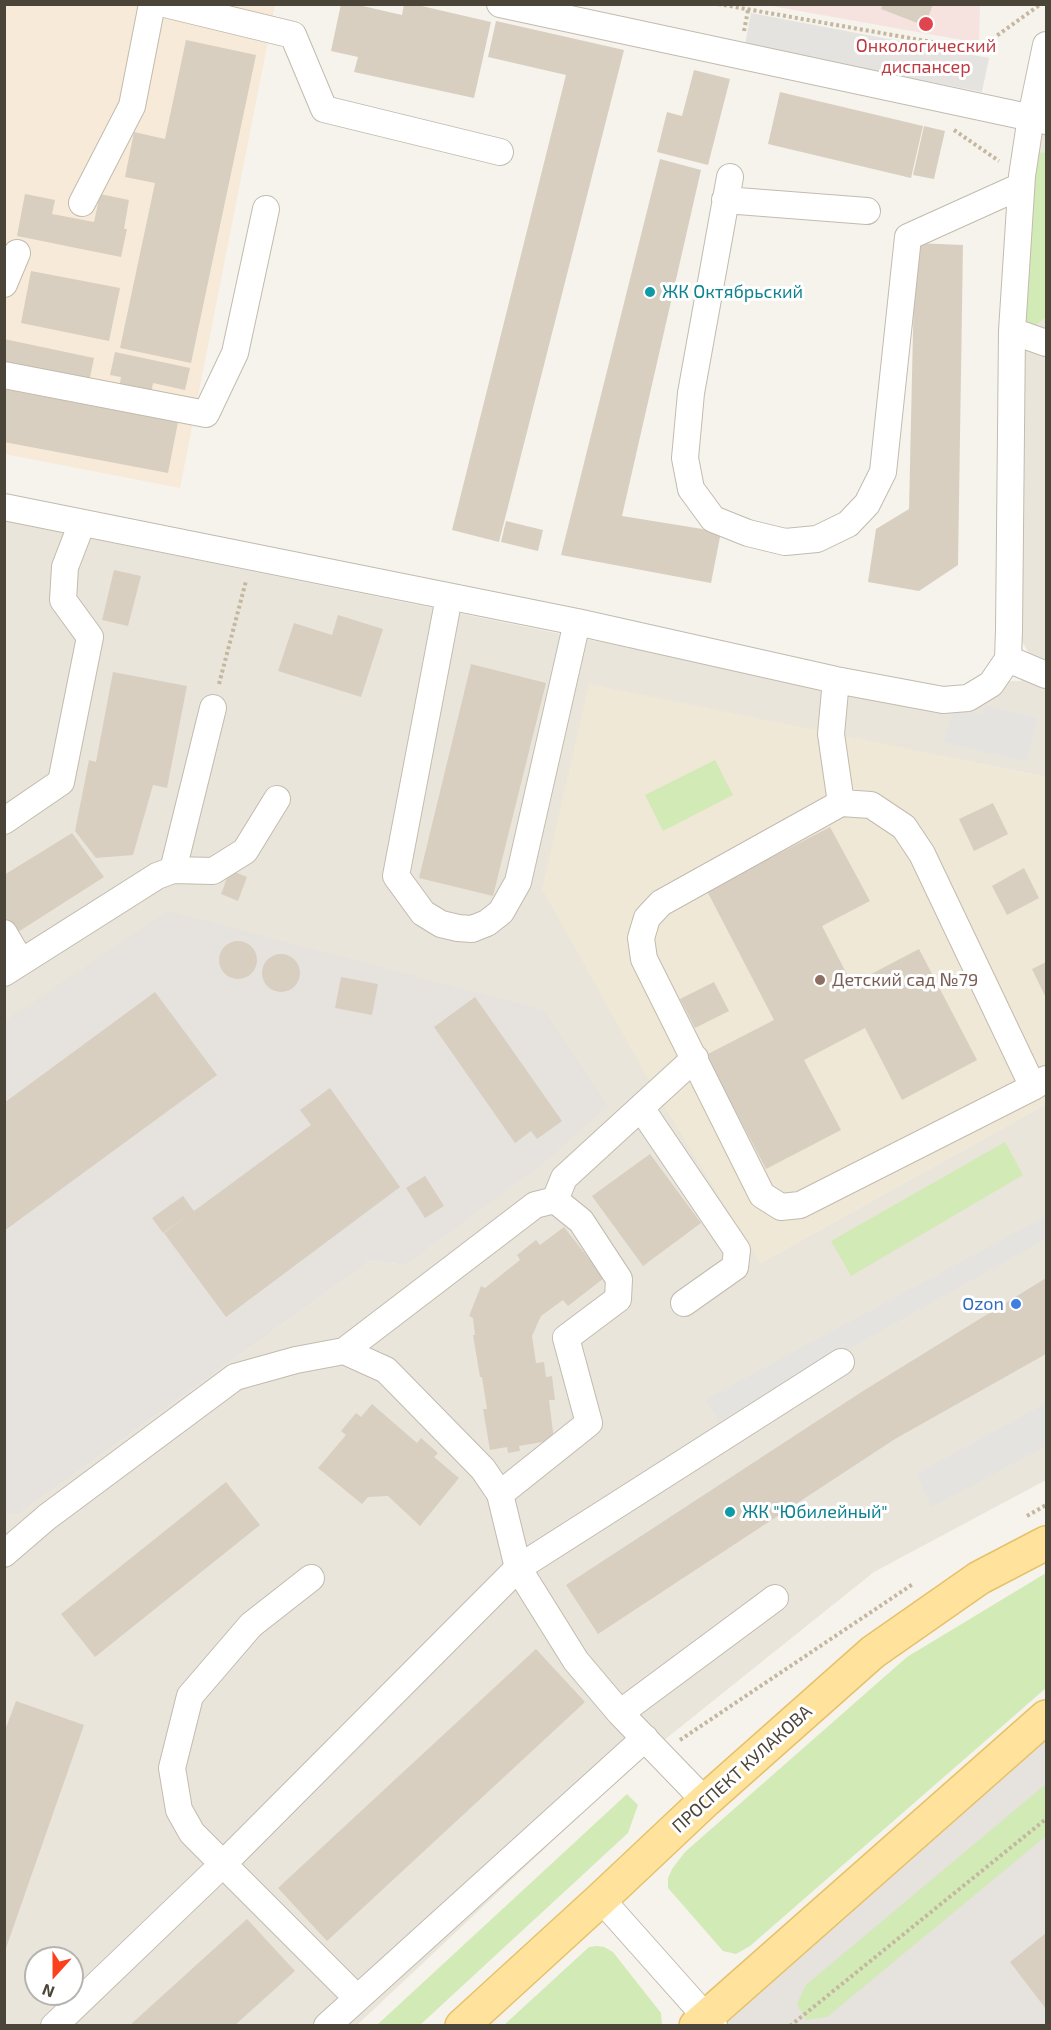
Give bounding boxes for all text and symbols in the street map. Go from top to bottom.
marker: Онкологический диспансер [917,15,935,33]
place label: Онкологический диспансер [856,35,996,78]
place label: ЖК Октябрьский [662,281,803,303]
marker: ЖК Октябрьский [643,285,657,299]
place label: Детский сад №79 [832,969,978,991]
marker: Детский сад №79 [813,973,827,987]
place label: Ozon [962,1293,1004,1315]
marker: Ozon [1009,1297,1023,1311]
place label: ЖК "Юбилейный" [742,1501,888,1523]
marker: ЖК "Юбилейный" [723,1505,737,1519]
street label: ПРОСПЕКТ КУЛАКОВА [668,1701,816,1837]
north arrow [24,1946,84,2006]
text: N [39,1980,57,2002]

